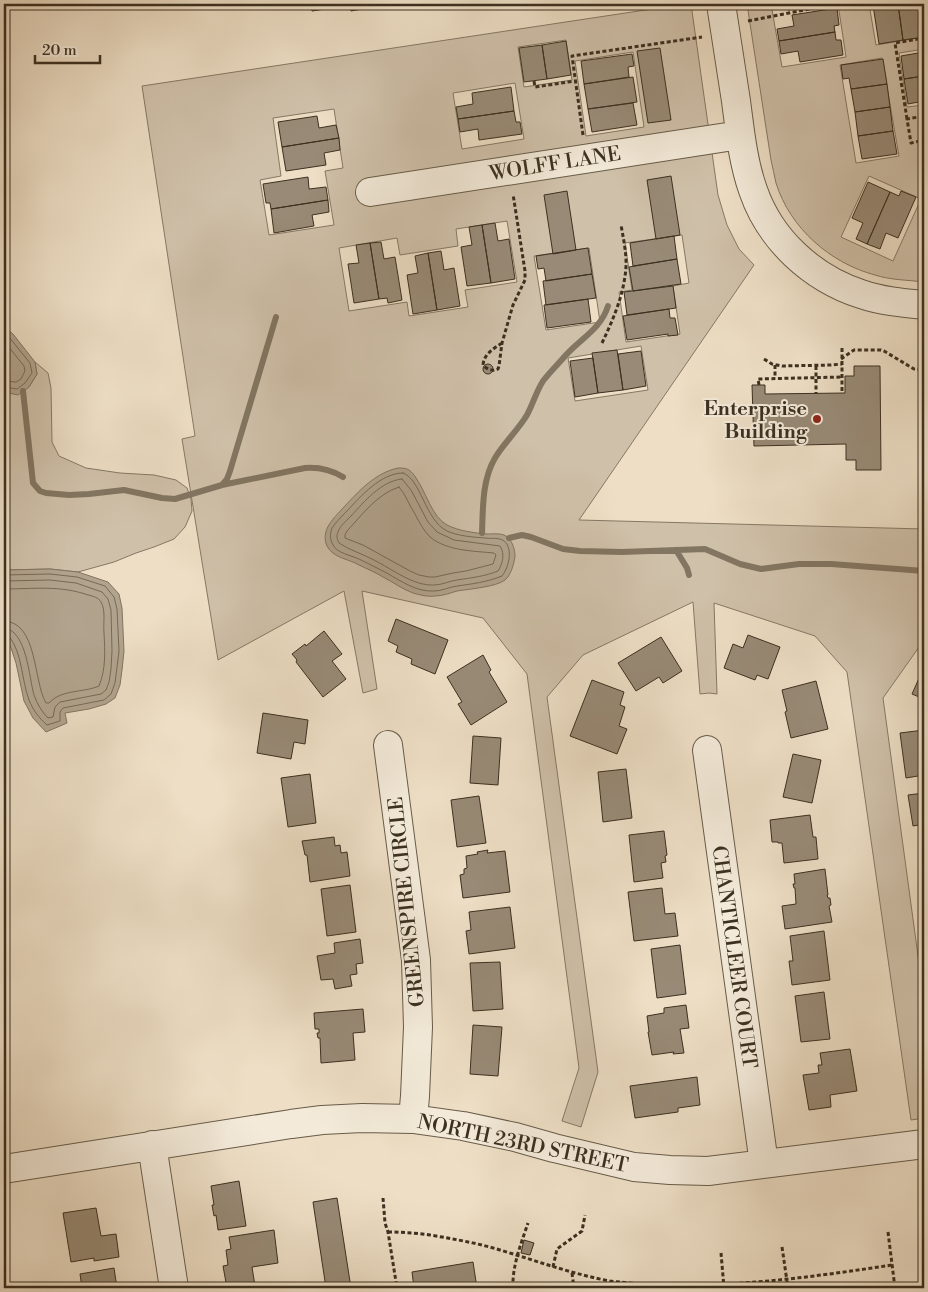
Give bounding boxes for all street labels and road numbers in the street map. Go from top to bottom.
street label: WOLFF LANE [487,142,623,187]
street label: GREENSPIRE CIRCLE [384,795,431,1008]
street label: CHANTICLEER COURT [705,844,762,1070]
street label: NORTH 23RD STREET [415,1110,630,1179]

